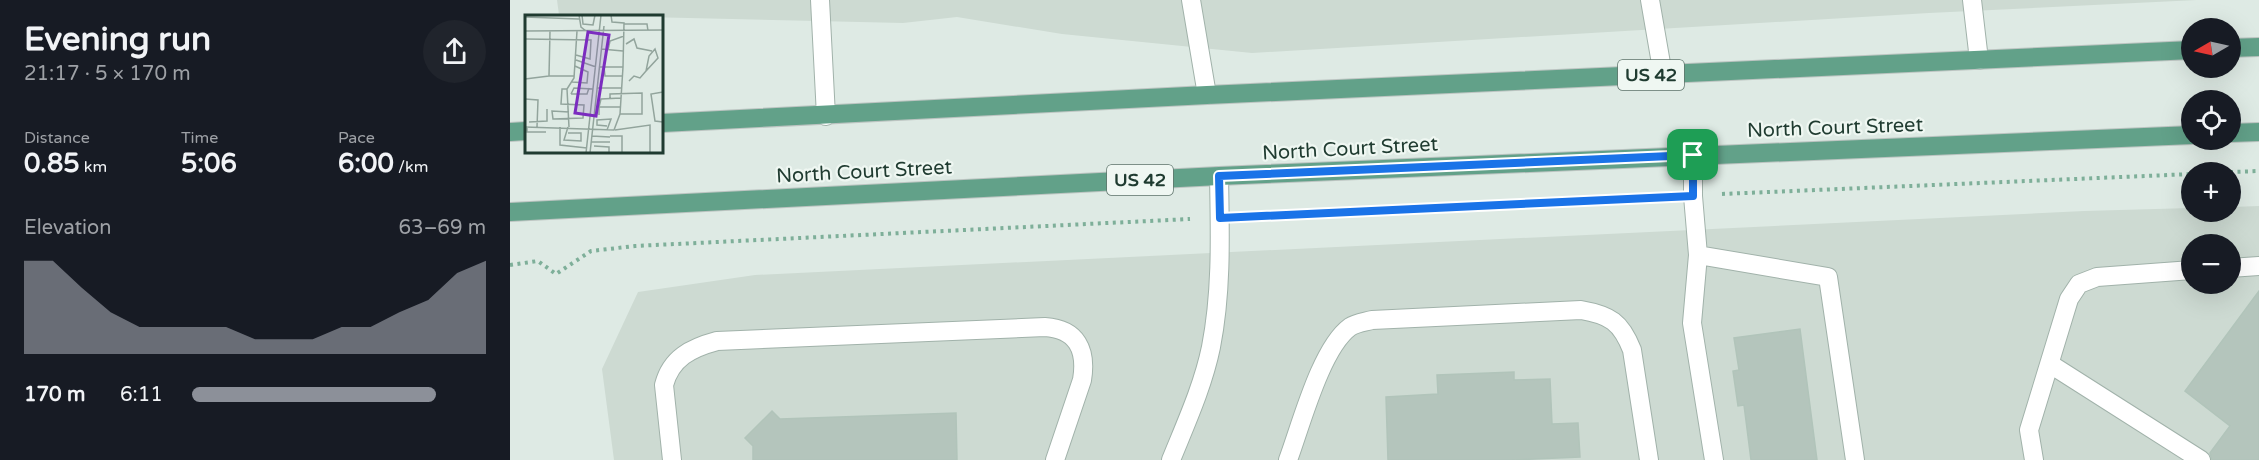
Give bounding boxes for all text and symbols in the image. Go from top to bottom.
inset map [525,15,663,153]
north arrow [2181,18,2241,78]
map controls [2181,18,2241,294]
text: Evening run [24,20,211,59]
button: share [423,20,486,83]
road number: US 42 [1618,60,1684,90]
text: 21:17 · 5 × 170 m [24,62,191,86]
button: locate [2181,90,2241,150]
street label: North Court Street [1747,113,1924,143]
text: Distance [24,128,90,148]
text: Time [181,128,218,148]
text: Pace [338,128,375,148]
pin [1667,129,1718,180]
street label: North Court Street [1261,132,1439,166]
icon: arrive [1676,138,1709,171]
text: 0.85 [24,148,80,179]
text: 5:06 [181,148,237,179]
text: 6:00 [338,148,394,179]
street label: North Court Street [775,155,953,189]
text: km [80,157,107,177]
text: /km [394,157,428,177]
button: + [2181,162,2241,222]
road number: US 42 [1107,165,1173,195]
text: Elevation [24,216,111,240]
text: 63–69 m [399,216,486,240]
button: − [2181,234,2241,294]
text: 170 m [24,383,85,407]
text: 6:11 [120,383,163,407]

